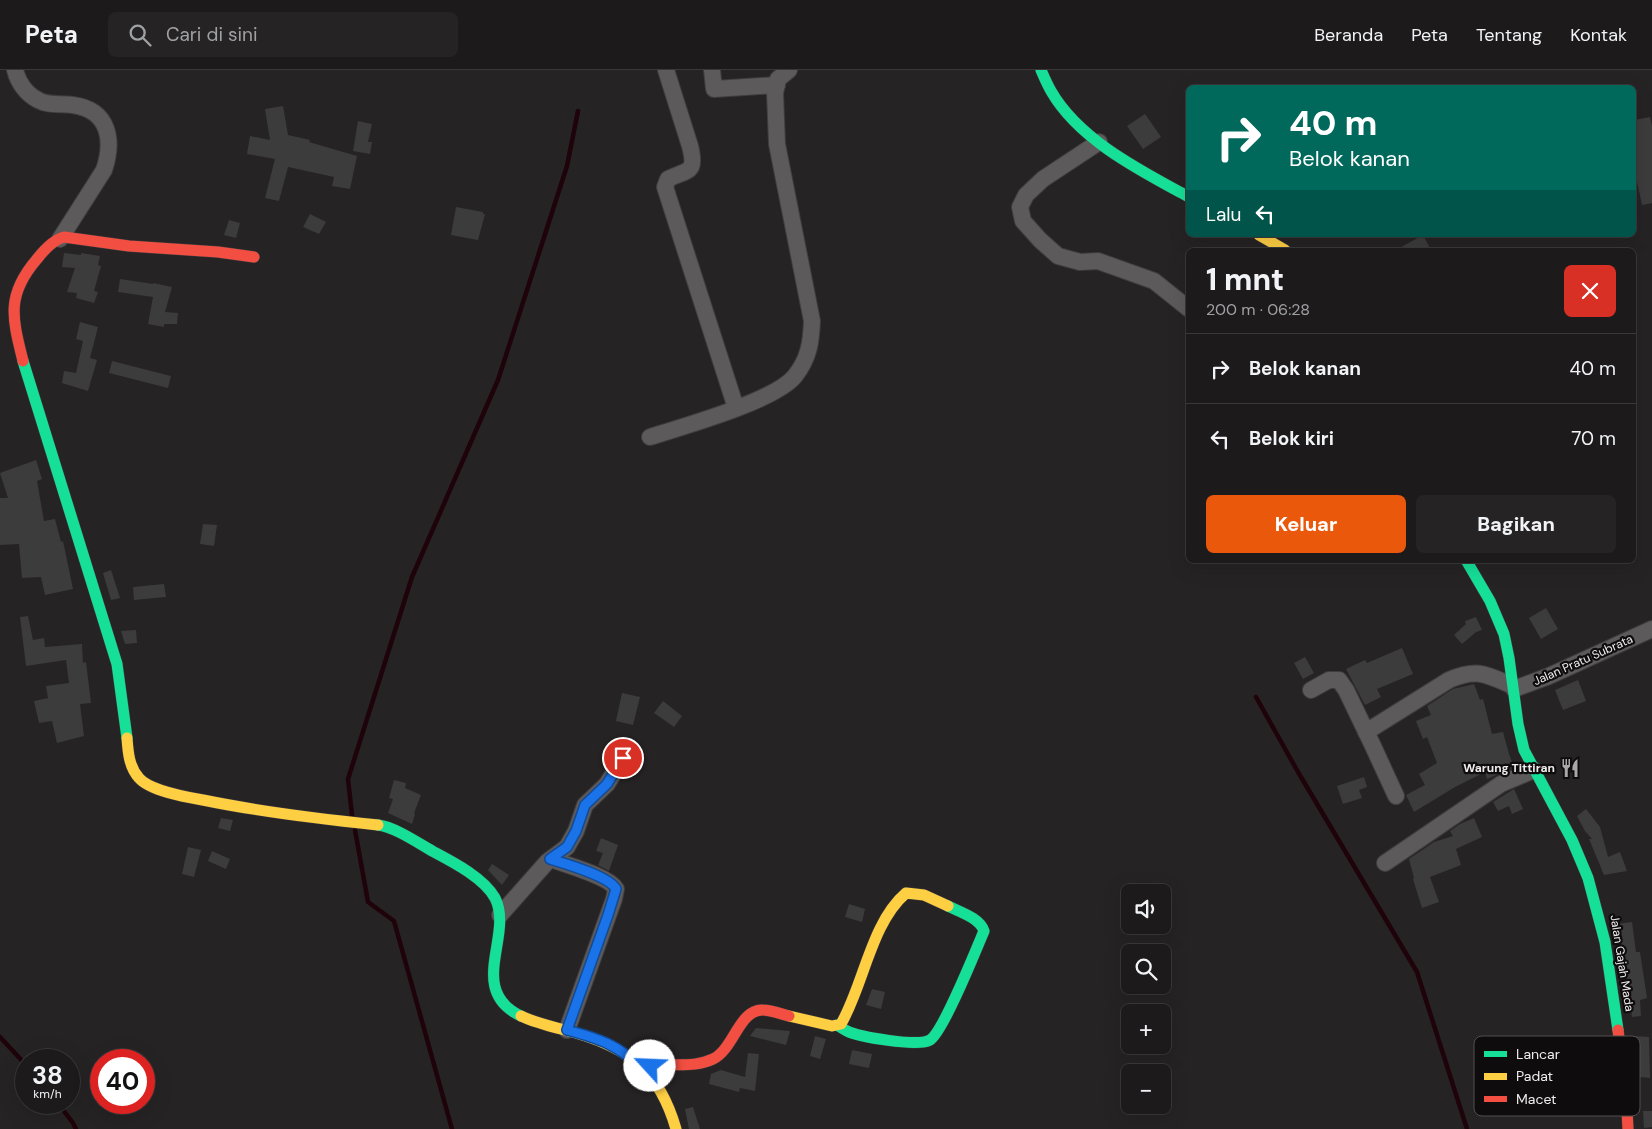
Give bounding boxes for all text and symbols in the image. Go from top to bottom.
search box [108,12,458,57]
text: Peta [25,19,78,50]
icon: search [126,21,154,49]
text: Cari di sini [166,22,258,47]
text: Beranda [1314,23,1383,47]
text: Peta [1411,23,1448,47]
text: Tentang [1476,23,1542,47]
text: Kontak [1570,23,1627,47]
text: 40 m [1289,100,1378,146]
icon: right [1206,105,1271,170]
text: Belok kanan [1289,144,1410,173]
icon: left [1251,200,1279,228]
text: Lalu [1206,202,1241,227]
text: 1 mnt [1206,260,1284,299]
button: close [1564,265,1616,317]
text: 200 m · 06:28 [1206,299,1310,320]
icon: right [1206,355,1234,383]
text: Belok kanan [1249,356,1361,381]
text: 40 m [1569,356,1616,381]
icon: left [1206,425,1234,453]
text: Belok kiri [1249,426,1334,451]
text: 70 m [1571,426,1616,451]
button: Keluar [1206,495,1406,553]
button: Bagikan [1416,495,1616,553]
street label: Jalan Pratu Subrata [1531,631,1635,689]
pin [602,737,644,779]
icon: arrive [609,744,637,772]
restaurant icon: Warung Tittiran [1559,757,1581,779]
place label: Warung Tittiran [1463,760,1555,776]
map controls [1121,884,1171,1114]
button: sound [1121,884,1171,934]
street label: Jalan Gajah Mada [1606,914,1638,1012]
button: search [1121,944,1171,994]
button: + [1121,1004,1171,1054]
legend [1474,1036,1640,1116]
position arrow [623,1039,675,1091]
text: Lancar [1516,1045,1560,1063]
speed limit sign: 40 [90,1049,155,1114]
text: 38 [32,1059,63,1092]
button: − [1121,1064,1171,1114]
text: Padat [1516,1067,1553,1085]
text: km/h [33,1086,62,1102]
text: Macet [1516,1090,1557,1108]

